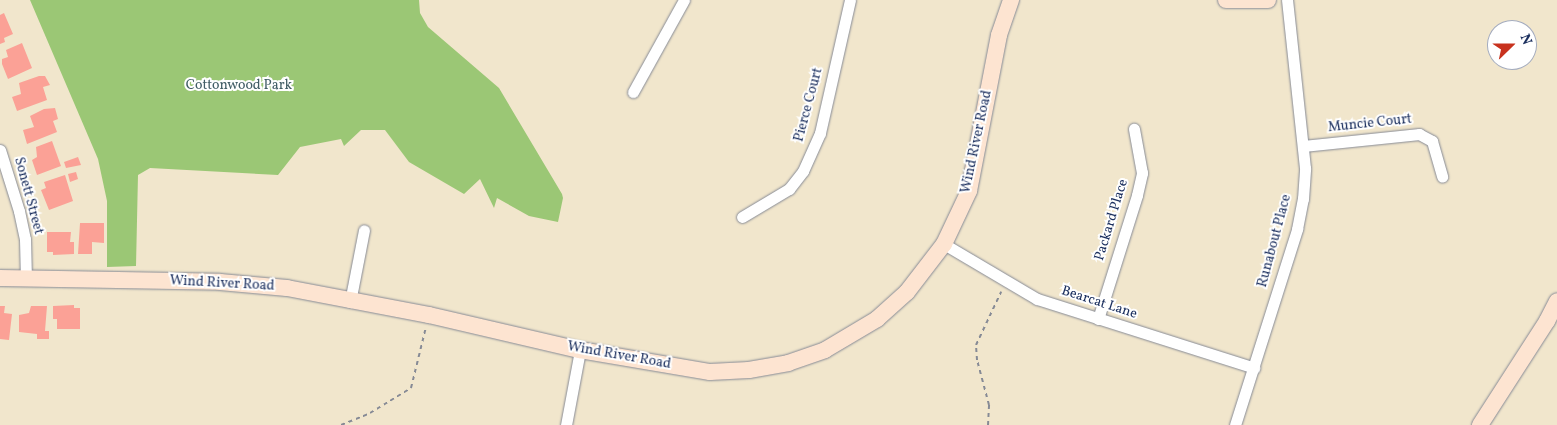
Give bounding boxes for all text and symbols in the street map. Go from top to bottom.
north arrow [1487,20,1537,70]
text: N [1515,31,1536,48]
street label: Pierce Court [791,66,827,144]
park label: Cottonwood Park [186,78,292,94]
street label: Wind River Road [958,89,996,195]
street label: Muncie Court [1327,111,1413,137]
street label: Sonett Street [10,156,46,236]
street label: Packard Place [1092,177,1132,263]
street label: Runabout Place [1255,193,1295,289]
street label: Wind River Road [169,273,275,295]
street label: Bearcat Lane [1059,283,1139,323]
street label: Wind River Road [566,339,672,373]

